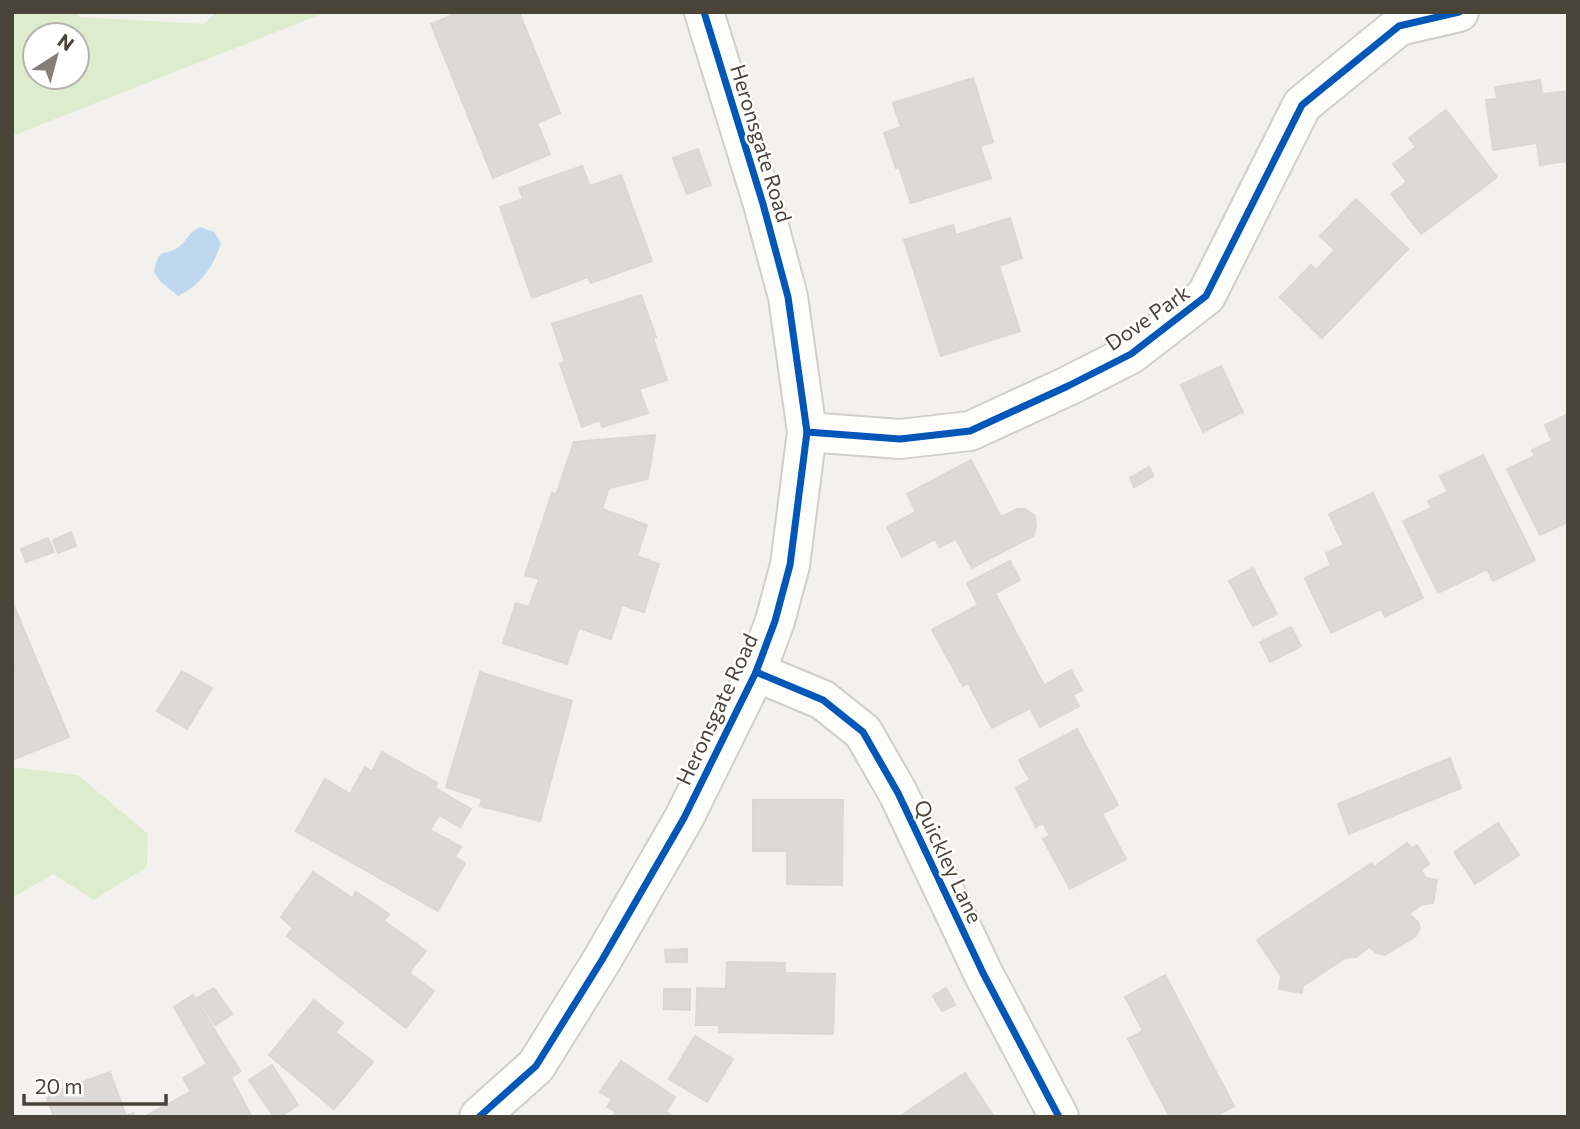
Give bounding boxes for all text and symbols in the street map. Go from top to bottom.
north arrow [21,21,91,91]
text: N [54,28,79,55]
street label: Heronsgate Road [726,61,798,225]
street label: Dove Park [1100,279,1194,355]
street label: Heronsgate Road [670,629,762,789]
street label: Quickley Lane [910,795,988,927]
scale bar [24,1062,166,1106]
text: 20 m [35,1073,83,1098]

